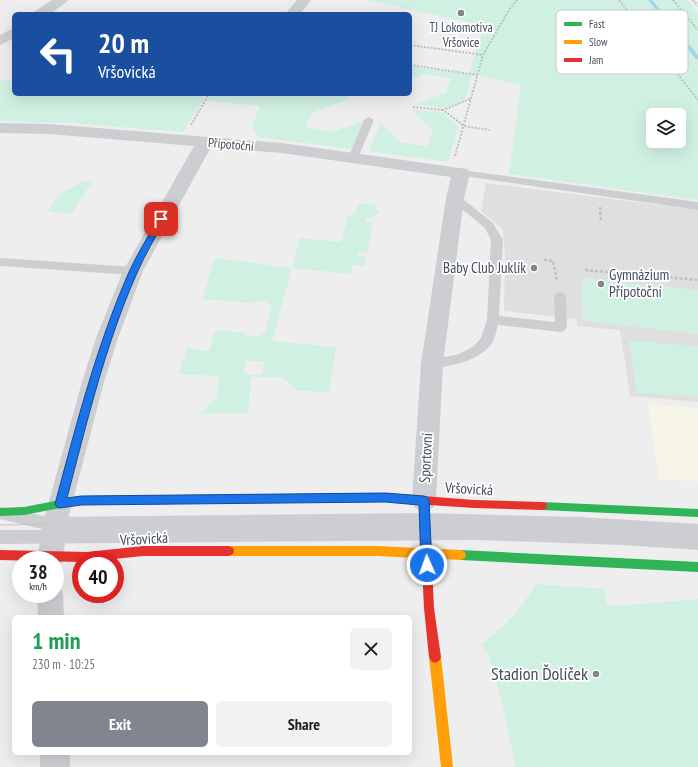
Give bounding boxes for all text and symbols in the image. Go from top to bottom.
marker: TJ Lokomotiva Vršovice [456,8,466,18]
legend [556,10,688,74]
text: Fast [589,17,605,31]
place label: TJ Lokomotiva Vršovice [429,19,493,51]
text: 20 m [98,24,149,61]
icon: left [32,28,84,80]
text: Slow [589,35,608,49]
text: Jam [588,53,603,67]
text: Vršovická [98,60,156,83]
map controls [646,108,686,148]
button: layers [646,108,686,148]
street label: Přípotoční [207,134,255,155]
pin [144,202,178,236]
icon: arrive [150,208,172,230]
place label: Baby Club Juklík [443,258,526,277]
marker: Baby Club Juklík [529,263,539,273]
place label: Gymnázium Přípotoční [609,265,669,301]
marker: Gymnázium Přípotoční [596,279,606,289]
street label: Sportovní [415,432,436,483]
street label: Vršovická [444,478,494,499]
street label: Vršovická [118,528,168,549]
position arrow [406,544,448,586]
speed limit sign: 40 [72,551,124,603]
text: 38 [28,559,48,585]
text: km/h [29,580,47,593]
text: 1 min [32,625,80,656]
button: close [350,628,392,670]
text: 230 m · 10:25 [32,656,95,673]
place label: Stadion Ďolíček [491,662,588,685]
marker: Stadion Ďolíček [591,669,601,679]
button: Exit [32,701,208,747]
button: Share [216,701,392,747]

